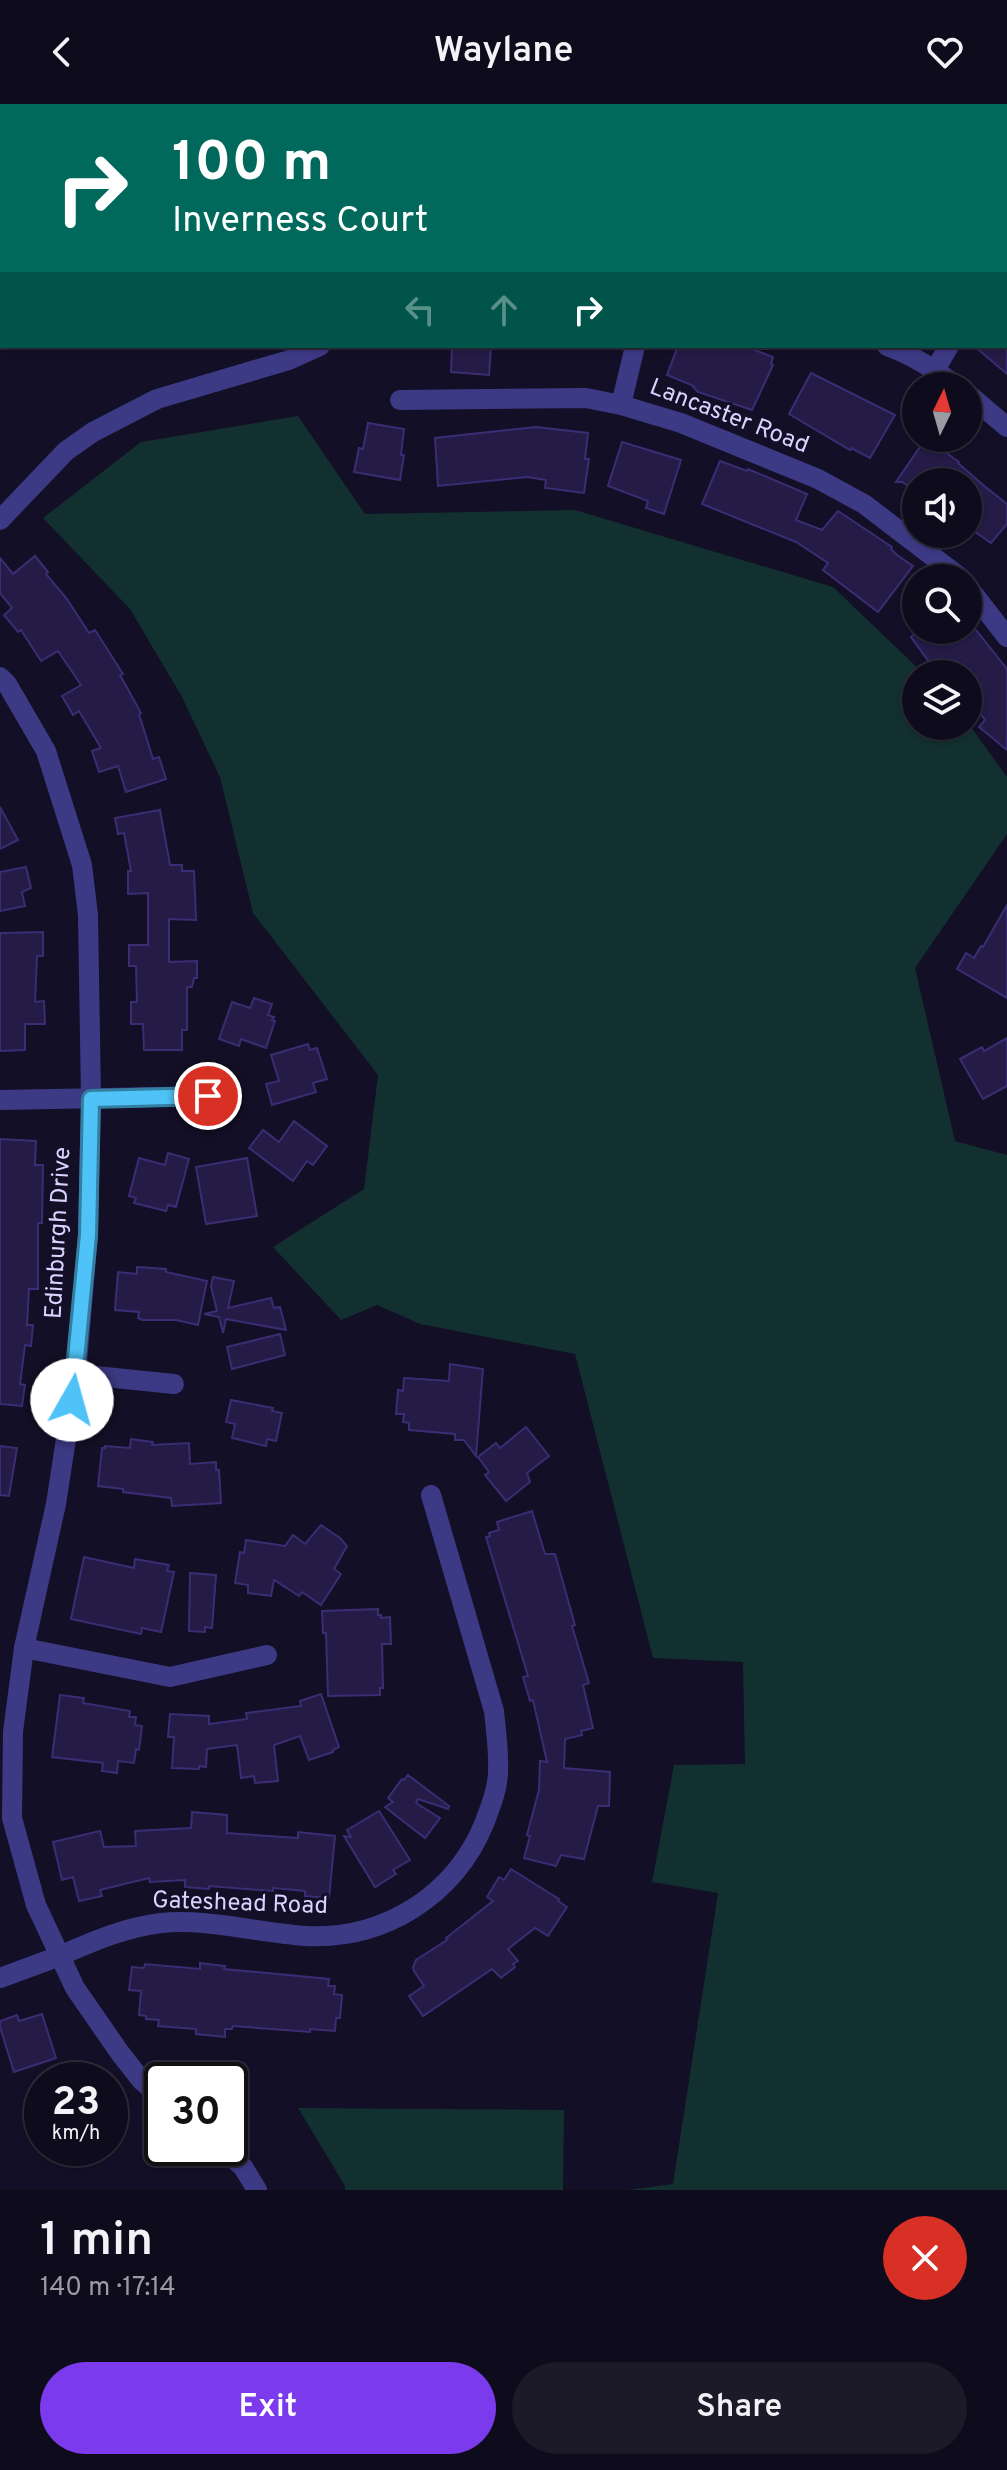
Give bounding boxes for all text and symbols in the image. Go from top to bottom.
text: Waylane [434,29,573,75]
icon: back [40,30,84,74]
icon: heart [923,30,967,74]
text: 100 m [172,130,331,200]
icon: right [40,136,144,240]
text: Inverness Court [172,199,428,245]
icon: left [398,288,442,332]
icon: ahead [482,288,526,332]
icon: right [566,288,610,332]
north arrow [902,372,982,452]
map controls [902,372,982,740]
street label: Lancaster Road [645,373,813,461]
button: sound [902,468,982,548]
button: search [902,564,982,644]
button: layers [902,660,982,740]
pin [174,1062,242,1130]
icon: arrive [186,1074,230,1118]
street label: Edinburgh Drive [40,1146,78,1320]
position arrow [30,1358,114,1442]
street label: Gateshead Road [152,1886,328,1922]
speed limit sign: 30 [144,2062,248,2166]
text: 23 [52,2079,100,2129]
text: km/h [52,2121,100,2147]
text: 1 min [40,2212,153,2272]
button: close [883,2216,967,2300]
text: 140 m · 17:14 [40,2272,176,2305]
button: Exit [40,2362,496,2454]
button: Share [512,2362,967,2454]

